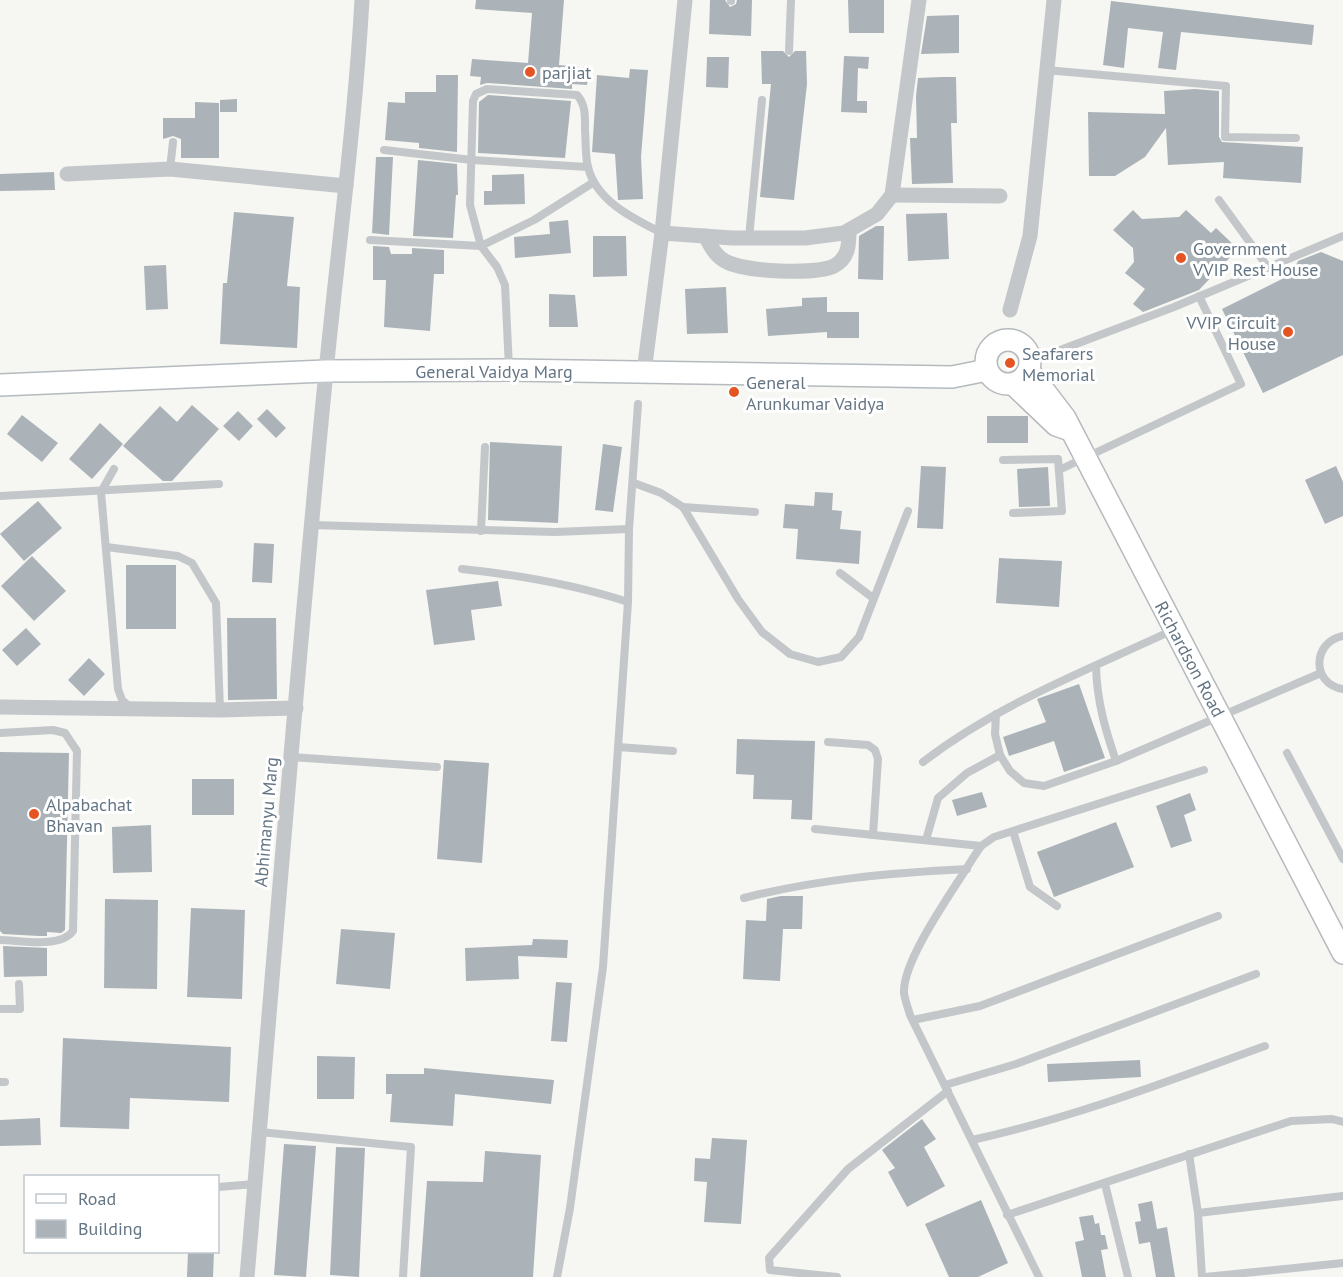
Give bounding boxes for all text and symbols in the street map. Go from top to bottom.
place label: parjiat [542,61,591,84]
marker: parjiat [523,65,537,79]
place label: Government VVIP Rest House [1192,237,1318,281]
marker: Government VVIP Rest House [1174,251,1188,265]
place label: VVIP Circuit House [1185,311,1276,355]
marker: VVIP Circuit House [1281,325,1295,339]
place label: Seafarers Memorial [1022,342,1096,386]
marker: Seafarers Memorial [1003,356,1017,370]
street label: General Vaidya Marg [415,360,573,383]
place label: General Arunkumar Vaidya [746,371,885,415]
marker: General Arunkumar Vaidya [727,385,741,399]
street label: Richardson Road [1150,597,1230,721]
street label: Abhimanyu Marg [249,756,283,888]
place label: Alpabachat Bhavan [46,793,132,837]
marker: Alpabachat Bhavan [27,807,41,821]
legend [24,1175,219,1253]
text: Road [78,1187,116,1210]
text: Building [78,1217,142,1240]

